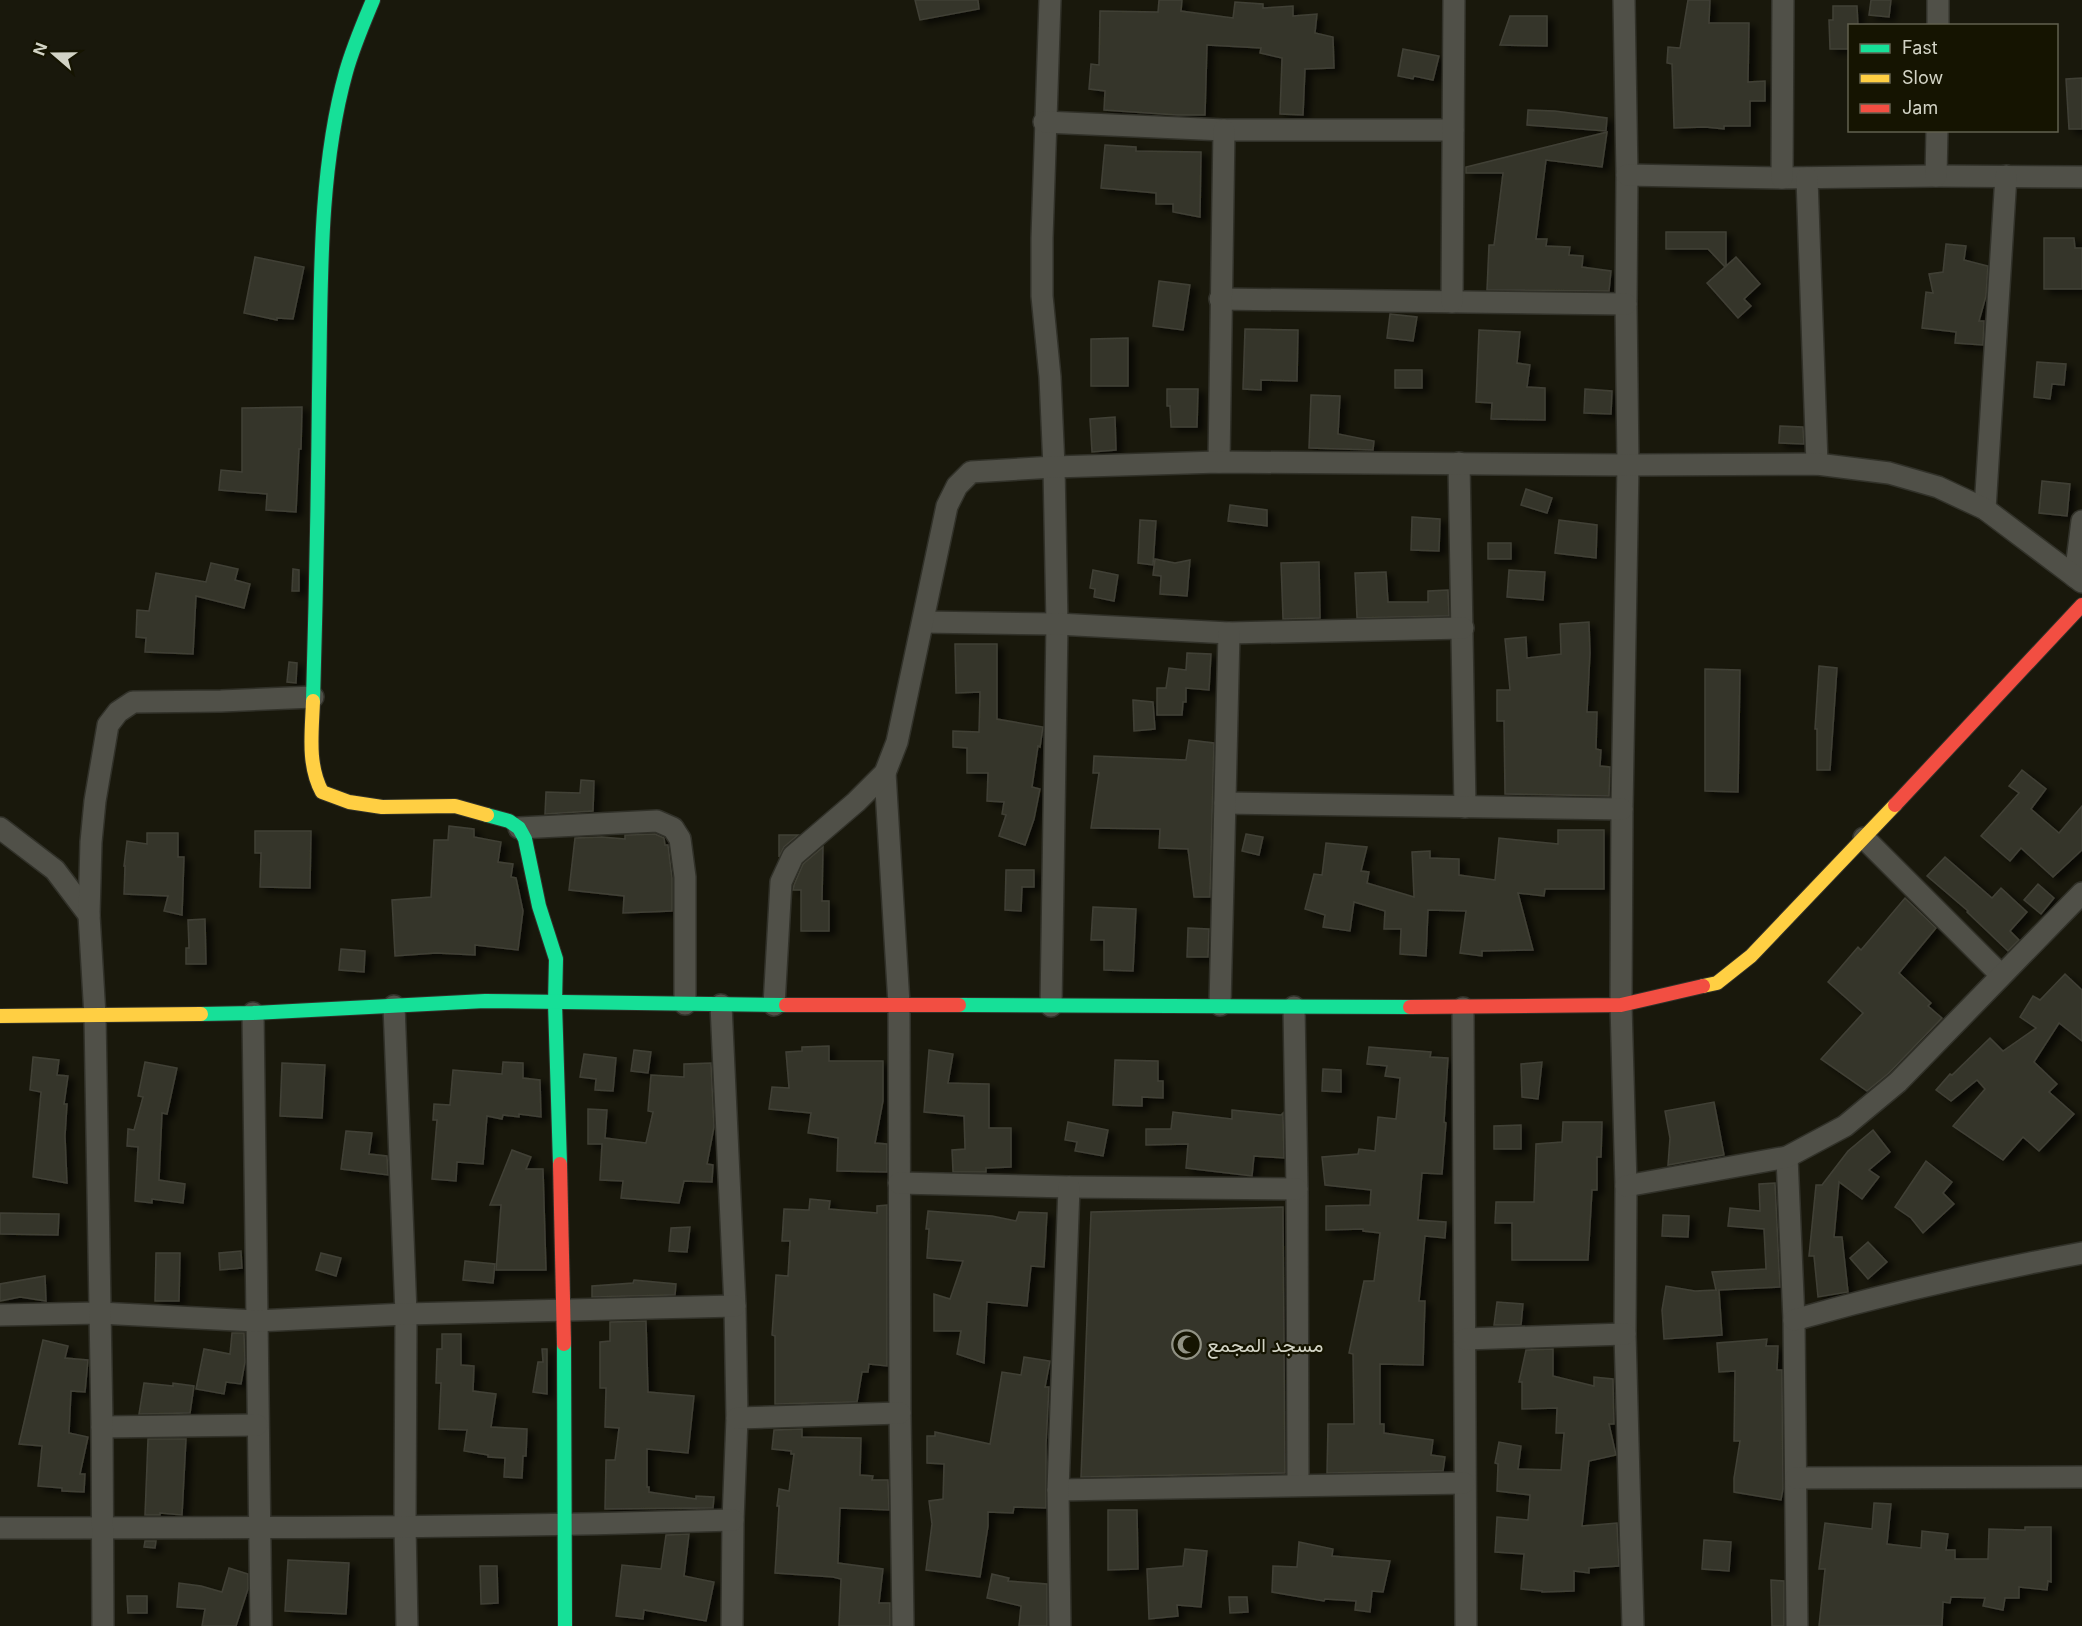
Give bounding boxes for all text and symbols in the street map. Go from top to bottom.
north arrow [24,24,84,84]
legend [1848,24,2058,132]
text: Fast [1902,37,1938,58]
text: N [28,40,51,58]
text: Slow [1902,67,1943,88]
text: Jam [1902,97,1938,118]
mosque icon: مسجد المجمع [1170,1329,1202,1361]
place label: مسجد المجمع [1207,1333,1323,1359]

